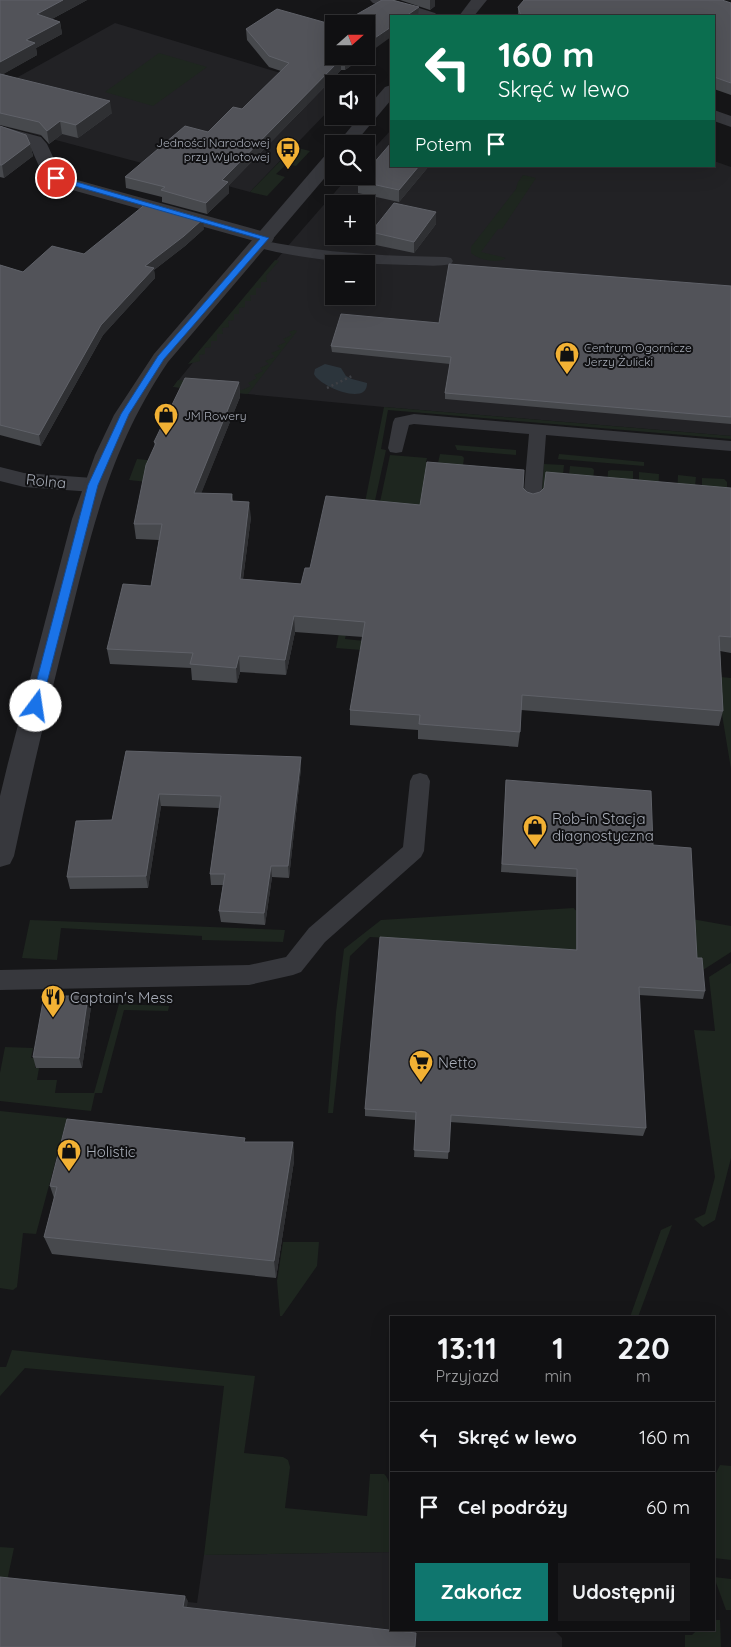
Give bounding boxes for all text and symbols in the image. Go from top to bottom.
north arrow [325,15,375,65]
map controls [325,15,375,305]
text: 160 m [498,32,595,76]
icon: left [415,35,480,100]
button: sound [325,75,375,125]
text: Skręć w lewo [498,75,630,103]
icon: arrive [482,130,510,158]
text: Potem [415,132,472,156]
place label: Jedności Narodowej przy Wylotowej [156,135,270,164]
button: search [325,135,375,185]
bus stop icon: Jedności Narodowej przy Wylotowej [275,136,301,170]
pin [35,157,77,199]
icon: arrive [42,164,70,192]
button: + [325,195,375,245]
button: − [325,255,375,305]
place label: Centrum Ogornicze Jerzy Żulicki [584,340,692,369]
shop icon: Centrum Ogornicze Jerzy Żulicki [554,341,580,375]
shop icon: JM Rowery [153,402,179,436]
place label: JM Rowery [184,408,247,423]
street label: Rolna [25,469,67,493]
position arrow [9,679,61,731]
place label: Rob-in Stacja diagnostyczna [552,809,654,845]
shop icon: Rob-in Stacja diagnostyczna [522,814,548,848]
restaurant icon: Captain's Mess [40,984,66,1018]
place label: Captain's Mess [70,988,173,1007]
supermarket icon: Netto [408,1049,434,1083]
place label: Netto [438,1053,477,1072]
shop icon: Holistic [56,1138,82,1172]
place label: Holistic [86,1142,136,1161]
text: 13:11 [438,1329,497,1367]
text: 1 [552,1329,564,1367]
text: 220 [617,1329,670,1367]
text: Przyjazd [435,1366,499,1386]
text: min [544,1366,572,1386]
text: m [636,1366,651,1386]
icon: left [415,1423,443,1451]
text: Skręć w lewo [458,1425,577,1449]
text: 160 m [639,1425,690,1449]
icon: arrive [415,1493,443,1521]
text: Cel podróży [458,1495,568,1519]
text: 60 m [646,1495,690,1519]
button: Zakończ [415,1563,548,1621]
button: Udostępnij [558,1563,690,1621]

